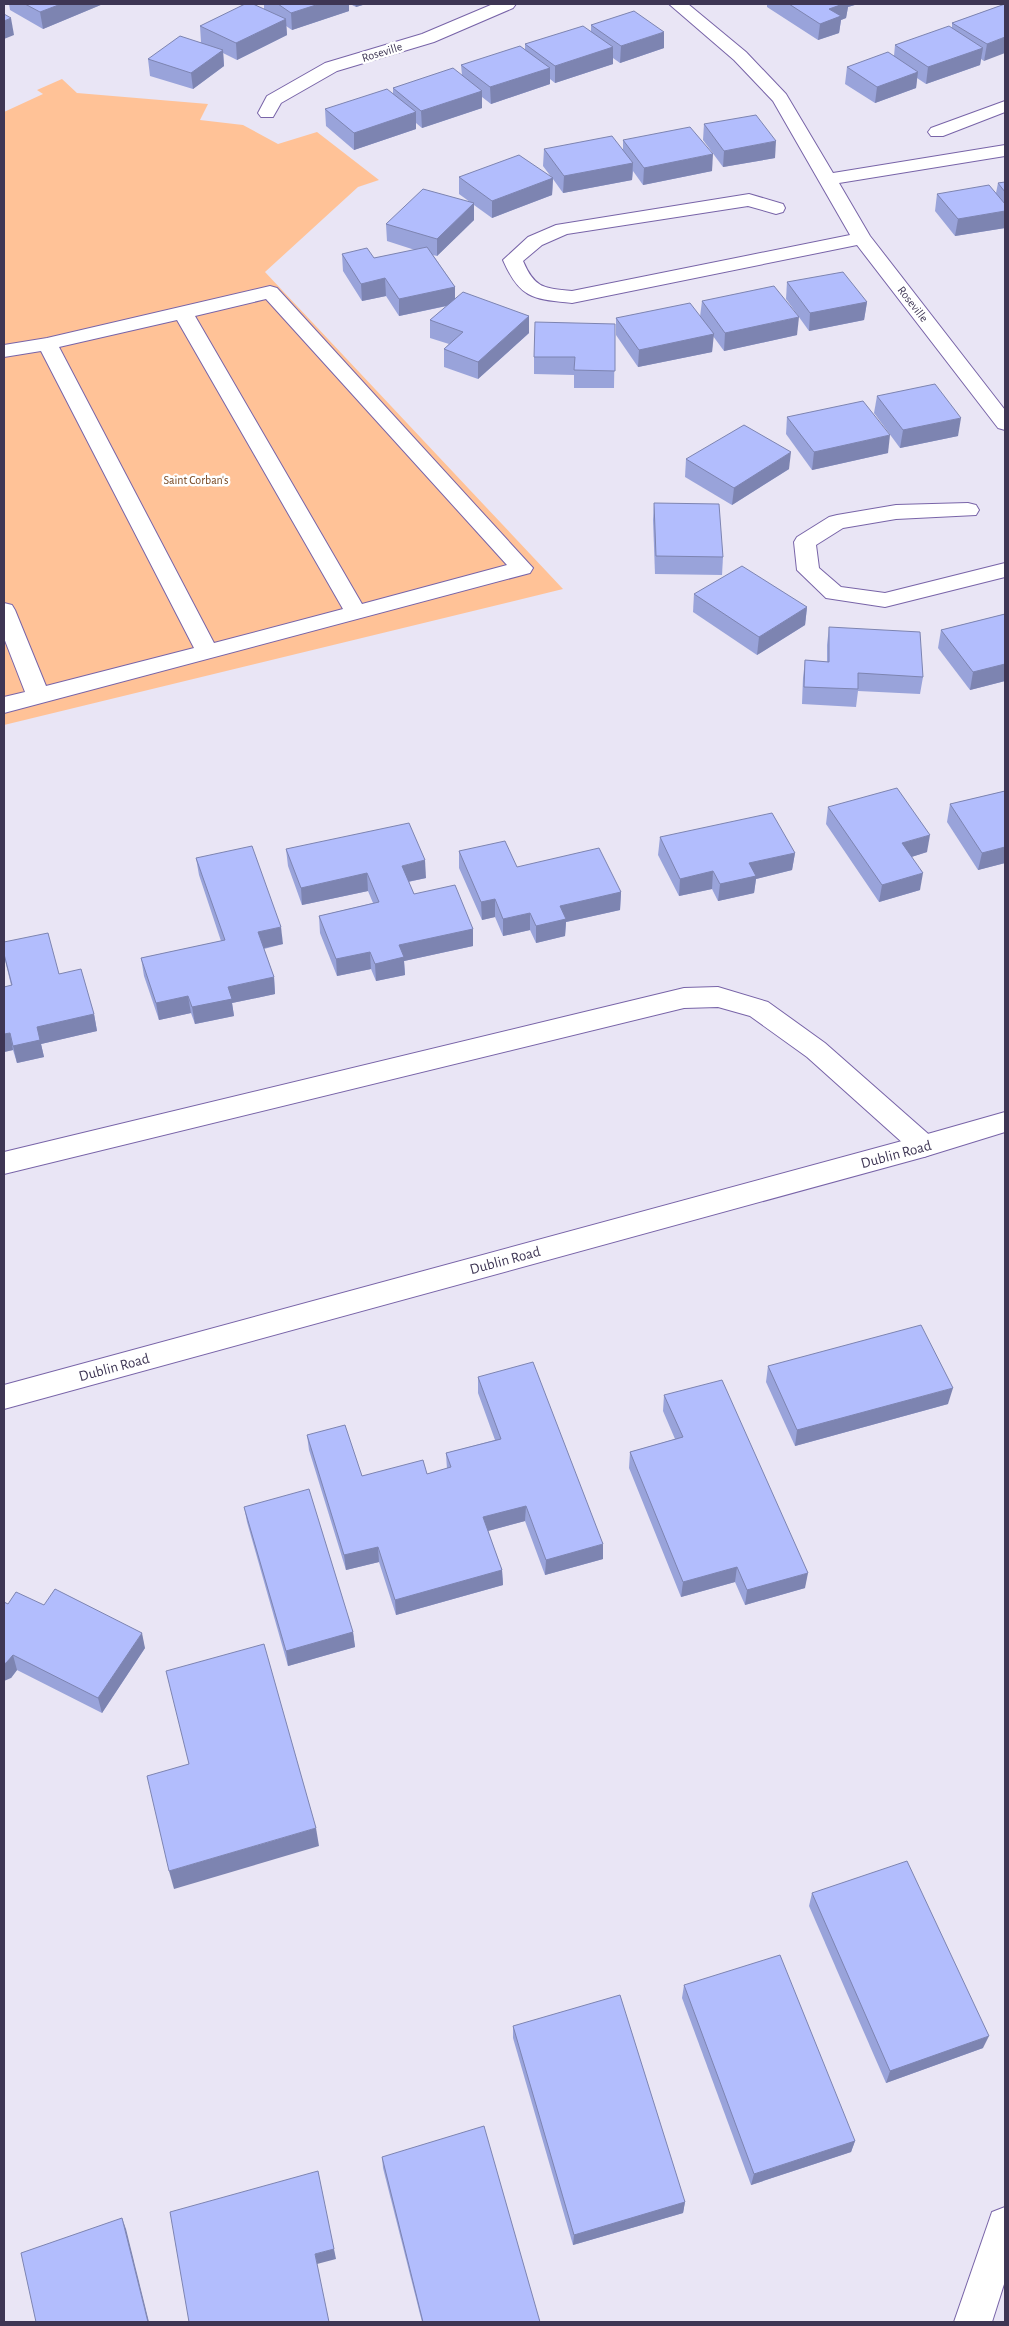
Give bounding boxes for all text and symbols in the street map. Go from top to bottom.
street label: Roseville [360,40,404,64]
street label: Roseville [895,284,931,324]
park label: Saint Corban's [164,474,228,486]
street label: Dublin Road [859,1138,933,1171]
street label: Dublin Road [468,1244,542,1277]
street label: Dublin Road [77,1351,151,1384]

